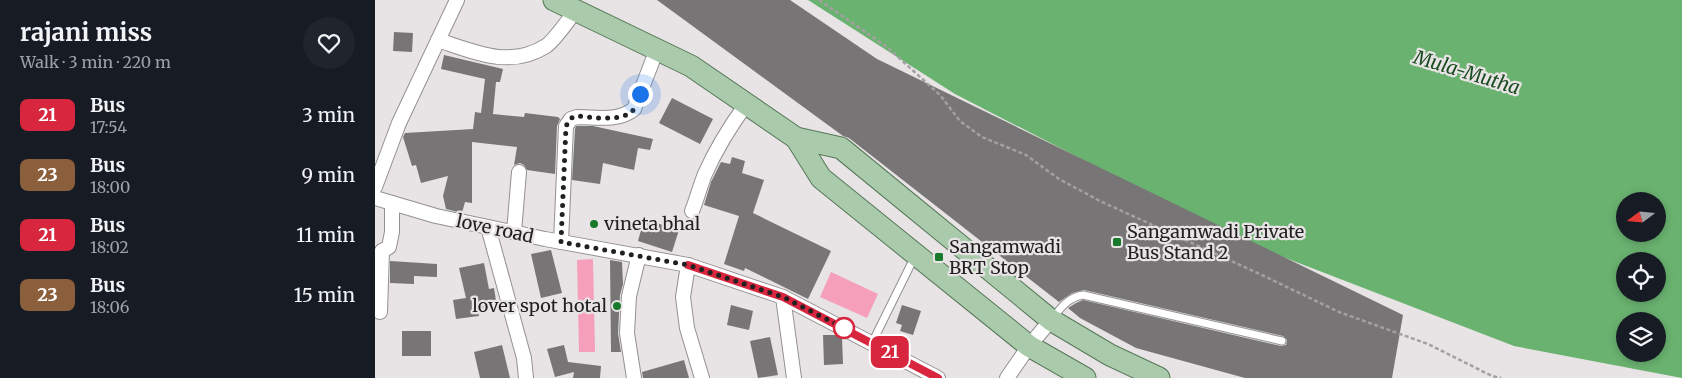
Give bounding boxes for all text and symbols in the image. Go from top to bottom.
text: rajani miss [20,17,152,48]
button: heart [303,17,355,69]
water label: Mula-Mutha [1410,44,1523,100]
text: Walk · 3 min · 220 m [20,52,171,72]
your location [628,82,653,107]
text: Bus [90,93,125,117]
text: 21 [38,103,57,126]
text: 3 min [302,103,355,127]
text: 17:54 [90,117,127,137]
text: Bus [90,153,125,177]
text: 23 [37,163,58,186]
text: 9 min [301,163,355,187]
text: 18:00 [90,177,130,197]
north arrow [1616,192,1666,242]
map controls [1616,192,1666,362]
street label: love road [454,209,536,248]
place label: vineta bhal [603,212,701,235]
text: Bus [90,213,125,237]
marker: vineta bhal [588,218,600,230]
place label: Sangamwadi Private Bus Stand 2 [1127,220,1304,264]
text: 21 [38,223,57,246]
text: 11 min [296,223,355,247]
place label: Sangamwadi BRT Stop [949,235,1061,279]
marker: Sangamwadi Private Bus Stand 2 [1111,236,1123,248]
text: 18:02 [90,237,129,257]
marker: Sangamwadi BRT Stop [933,251,945,263]
button: locate [1616,252,1666,302]
text: Bus [90,273,125,297]
text: 23 [37,283,58,306]
text: 15 min [294,283,355,307]
place label: lover spot hotal [472,294,607,317]
text: 18:06 [90,297,129,317]
marker: lover spot hotal [611,300,623,312]
button: layers [1616,312,1666,362]
unlabelled marker [833,317,855,339]
line badge: 21 [867,336,913,368]
text: 21 [881,340,899,363]

